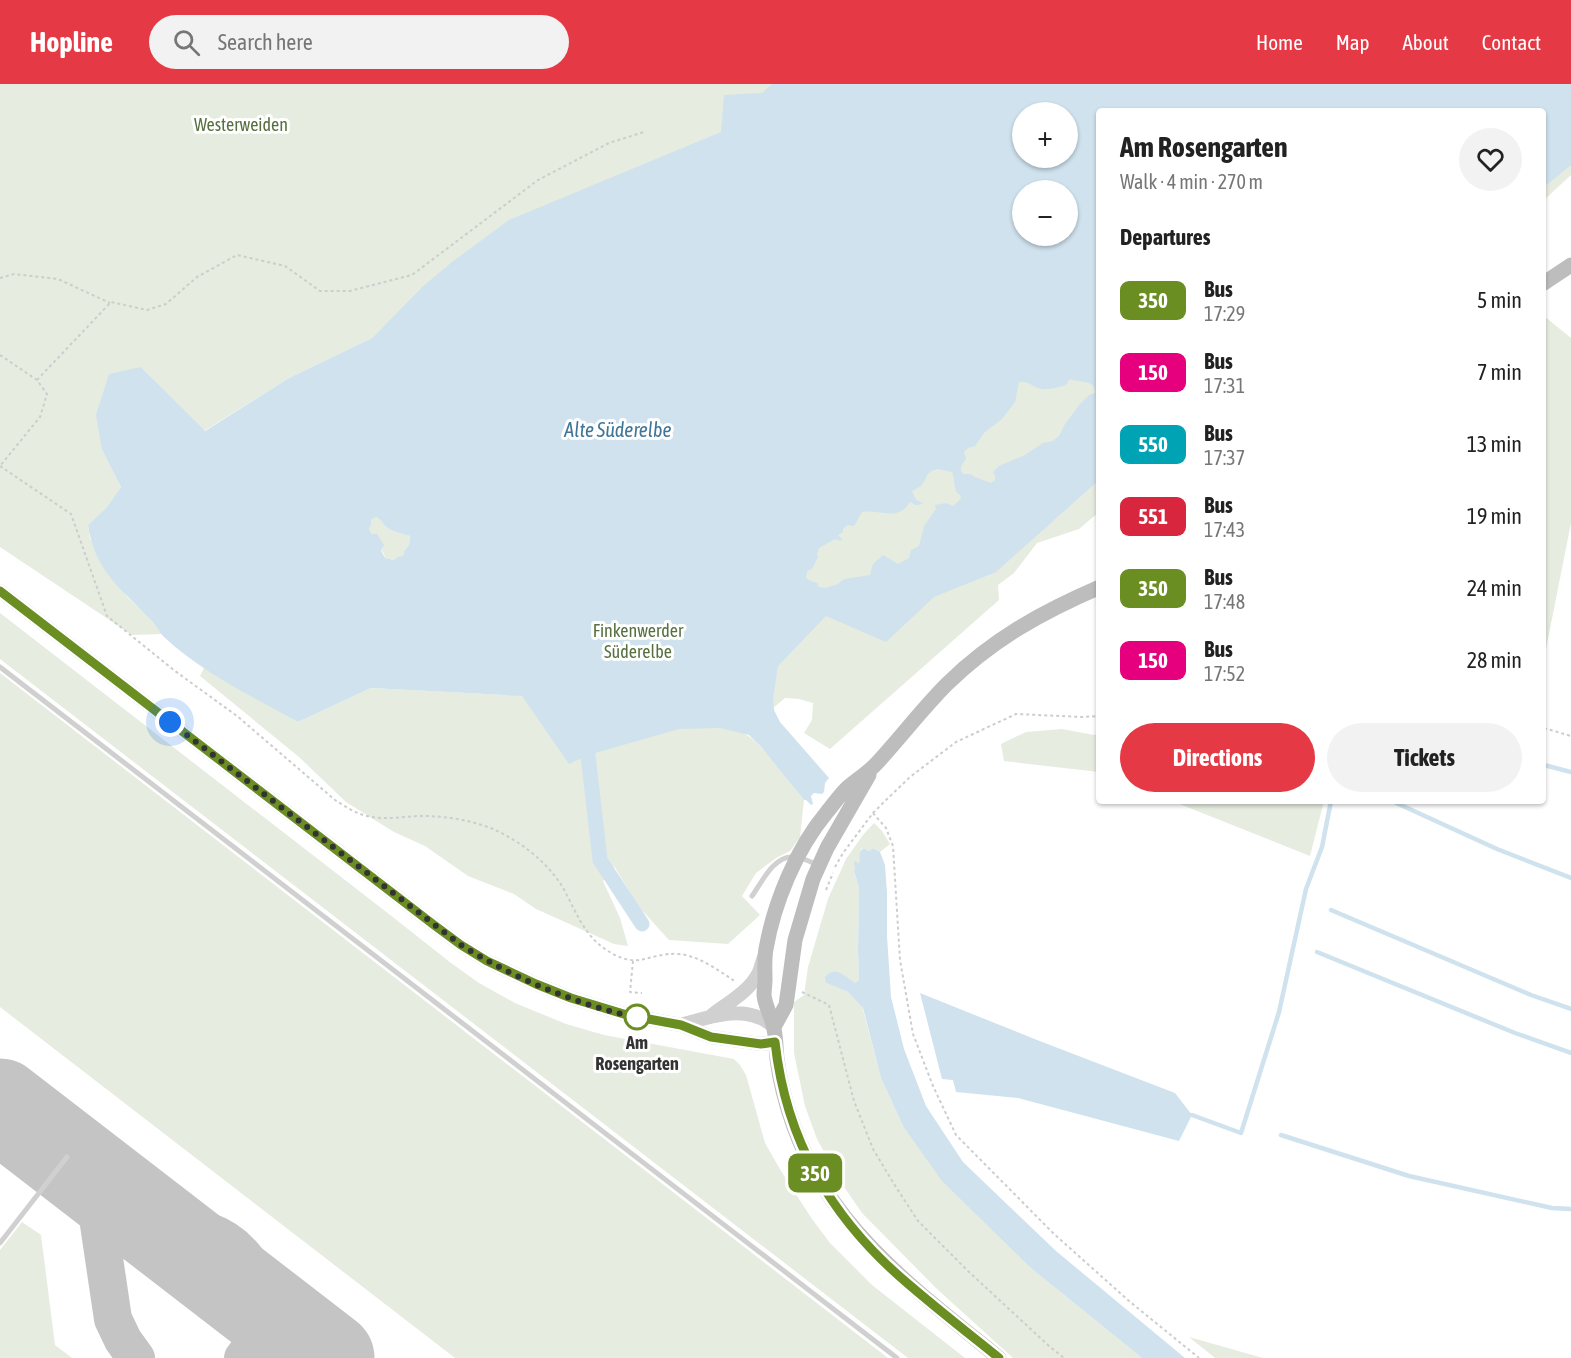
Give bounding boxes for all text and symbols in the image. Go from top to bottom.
search box [149,15,569,69]
text: Hopline [30,26,113,58]
icon: search [170,26,203,59]
text: Search here [218,29,313,55]
text: Home [1256,30,1303,54]
text: Map [1336,30,1370,54]
text: About [1403,30,1449,54]
text: Contact [1482,30,1541,54]
map controls [1012,102,1078,246]
button: + [1012,102,1078,168]
park label: Westerweiden [194,114,288,135]
button: heart [1459,128,1522,191]
text: Am Rosengarten [1120,131,1288,163]
text: Walk · 4 min · 270 m [1120,170,1263,193]
button: − [1012,180,1078,246]
text: Departures [1120,224,1210,250]
text: Bus [1204,276,1233,302]
text: 5 min [1477,287,1522,313]
text: 350 [1138,288,1168,312]
text: 17:29 [1204,302,1245,325]
text: Bus [1204,348,1233,374]
text: 7 min [1477,359,1522,385]
text: 150 [1138,360,1168,384]
text: 17:31 [1204,374,1245,397]
water label: Alte Süderelbe [563,418,672,441]
text: Bus [1204,420,1233,446]
text: 13 min [1467,431,1522,457]
text: 550 [1138,432,1168,456]
text: 17:37 [1204,446,1245,469]
text: Bus [1204,492,1233,518]
text: 19 min [1467,503,1522,529]
text: 551 [1138,504,1168,528]
text: 17:43 [1204,518,1245,541]
text: Bus [1204,564,1233,590]
text: 24 min [1467,575,1522,601]
text: 350 [1138,576,1168,600]
text: 17:48 [1204,590,1245,613]
park label: Finkenwerder Süderelbe [593,620,684,662]
text: Bus [1204,636,1233,662]
text: 28 min [1467,647,1522,673]
text: 150 [1138,648,1168,672]
text: 17:52 [1204,662,1245,685]
your location [155,707,185,737]
button: Directions [1120,723,1315,792]
button: Tickets [1327,723,1522,792]
marker: Am Rosengarten [624,1004,650,1030]
place label: Am Rosengarten [595,1032,679,1074]
line badge: 350 [780,1154,850,1192]
text: 350 [800,1161,830,1185]

